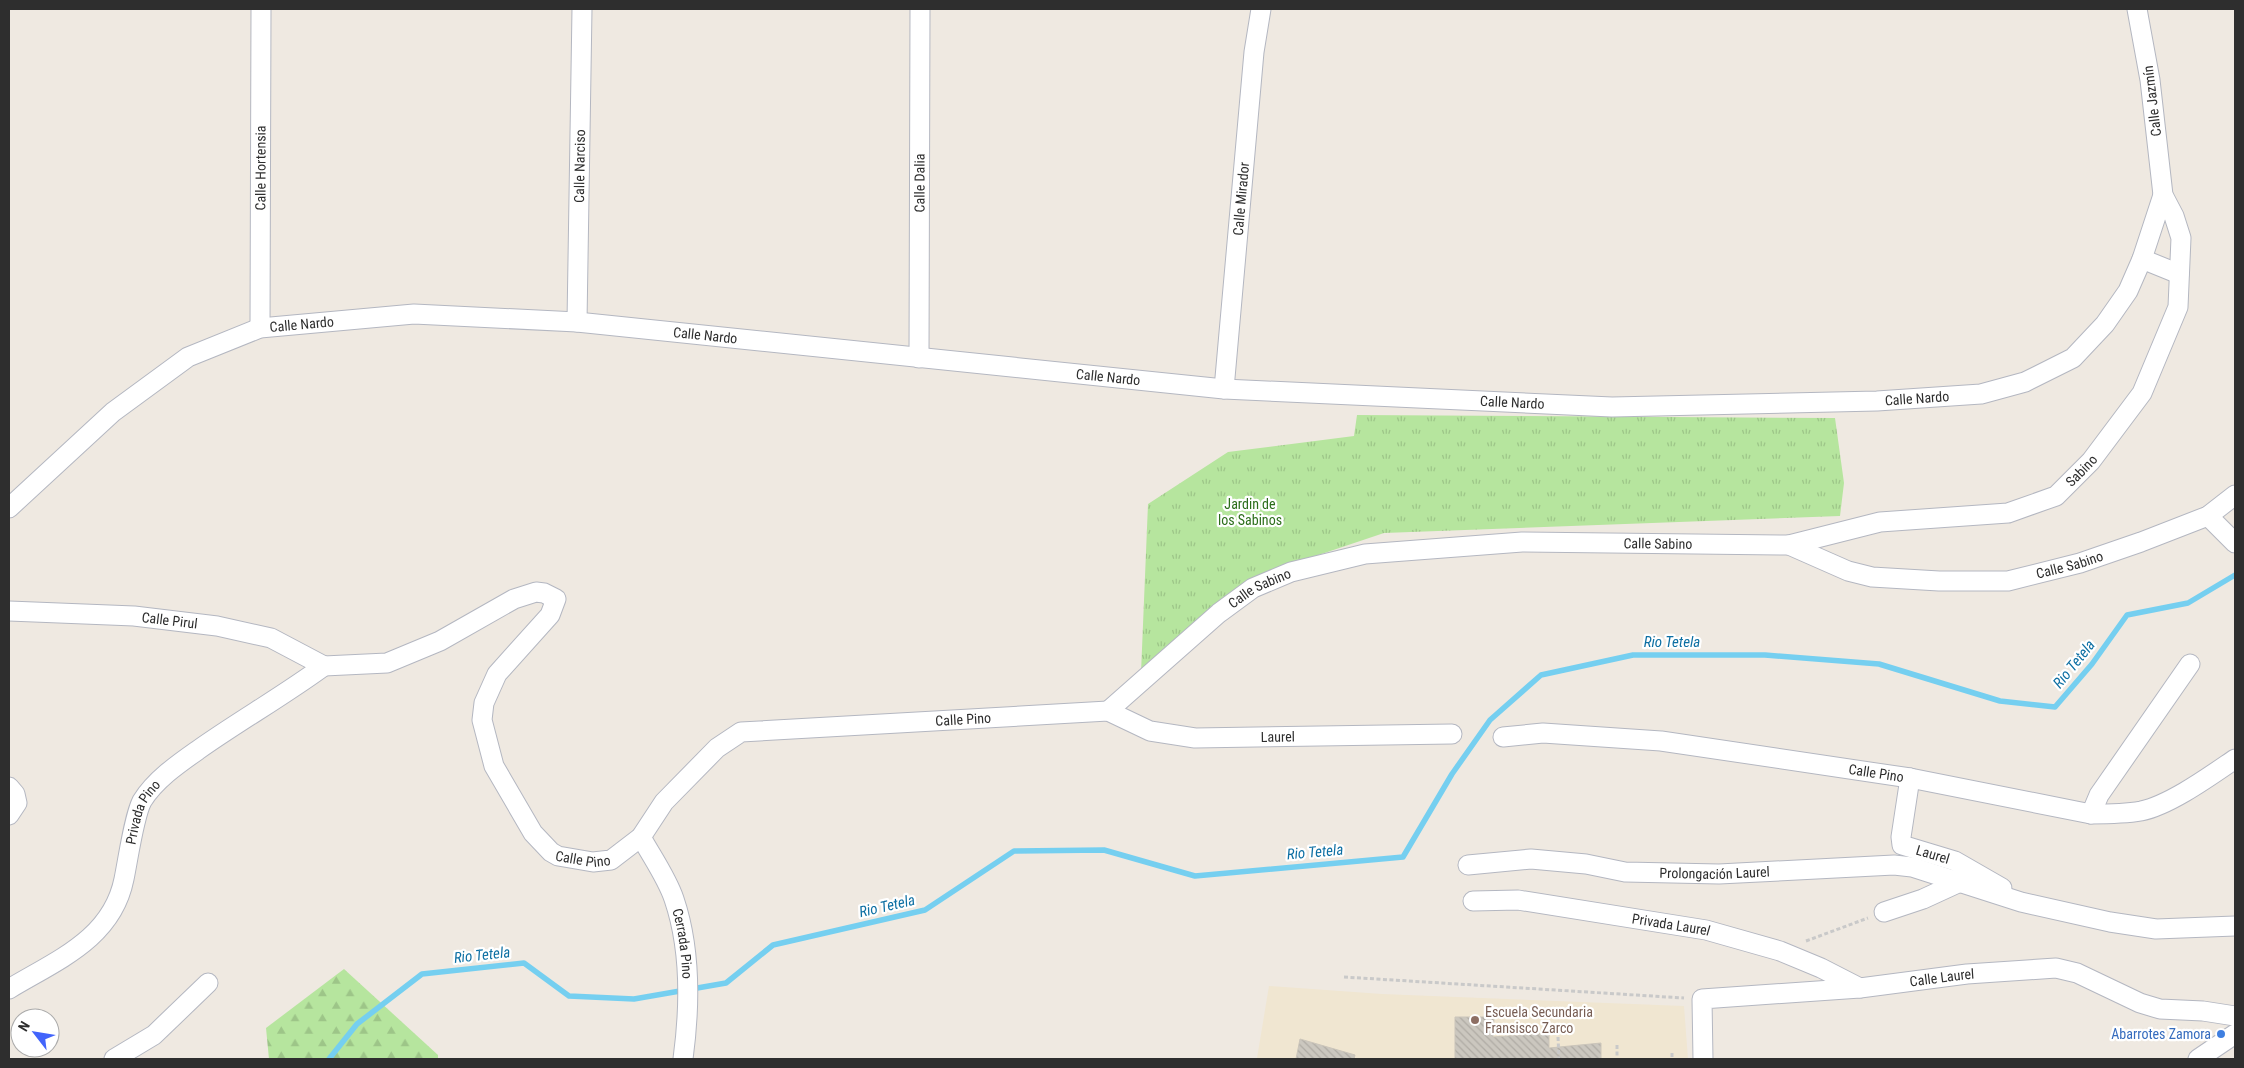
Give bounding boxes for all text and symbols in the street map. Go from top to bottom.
street label: Calle Jazmín [2140,65,2164,137]
street label: Calle Hortensia [252,125,269,211]
street label: Calle Narciso [571,129,588,203]
street label: Calle Dalia [911,154,928,212]
street label: Calle Mirador [1230,161,1252,236]
street label: Calle Nardo [269,313,334,335]
street label: Calle Nardo [672,324,738,347]
street label: Calle Nardo [1075,366,1141,388]
street label: Calle Nardo [1884,388,1950,408]
street label: Calle Nardo [1480,393,1545,412]
street label: Sabino [2062,452,2101,490]
park label: Jardin de los Sabinos [1218,496,1282,528]
street label: Calle Sabino [1623,535,1692,552]
street label: Calle Sabino [2034,548,2105,582]
street label: Calle Sabino [1225,565,1293,611]
street label: Calle Pirul [141,609,198,632]
water label: Rio Tetela [1644,633,1700,651]
water label: Rio Tetela [2049,636,2099,692]
street label: Calle Pino [935,710,991,729]
street label: Laurel [1261,728,1295,745]
street label: Calle Pino [1847,761,1905,785]
street label: Privada Pino [123,776,163,846]
water label: Rio Tetela [1286,841,1344,863]
street label: Laurel [1914,842,1952,867]
street label: Calle Pino [554,848,611,870]
street label: Prolongación Laurel [1659,863,1770,882]
water label: Rio Tetela [857,891,917,921]
street label: Cerrada Pino [669,906,696,979]
street label: Privada Laurel [1631,910,1712,939]
water label: Rio Tetela [453,943,511,967]
street label: Calle Laurel [1909,966,1975,989]
place label: Escuela Secundaria Fransisco Zarco [1485,1004,1593,1036]
north arrow [10,1008,60,1058]
marker: Escuela Secundaria Fransisco Zarco [1469,1014,1481,1026]
text: N [15,1019,33,1034]
place label: Abarrotes Zamora [2111,1026,2211,1042]
marker: Abarrotes Zamora [2215,1028,2227,1040]

